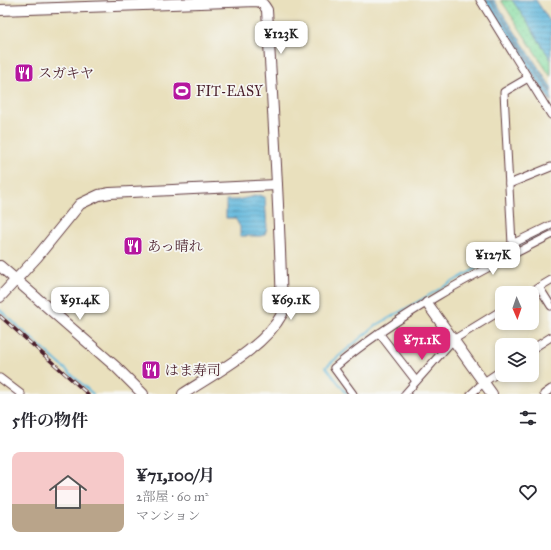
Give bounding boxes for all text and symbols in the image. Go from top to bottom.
pin: ¥123K [253,21,309,55]
text: ¥123K [264,26,298,42]
restaurant icon: スガキヤ [13,62,35,84]
place label: スガキヤ [38,65,94,82]
sports icon: FIT-EASY [171,80,193,102]
place label: FIT-EASY [196,83,264,100]
restaurant icon: あっ晴れ [122,235,144,257]
place label: あっ晴れ [147,238,203,255]
pin: ¥127K [465,242,521,276]
text: ¥127K [475,247,511,263]
north arrow [495,286,539,330]
map controls [495,286,539,382]
pin: ¥91.4K [47,287,113,321]
pin: ¥69.1K [258,287,324,321]
text: ¥91.4K [60,292,100,308]
text: ¥69.1K [271,292,311,308]
pin: ¥71.1K [389,327,455,361]
text: ¥71.1K [403,332,441,348]
button: layers [495,338,539,382]
restaurant icon: はま寿司 [140,359,162,381]
place label: はま寿司 [165,362,221,379]
icon: filters [517,407,539,429]
text: 5件の物件 [12,410,88,431]
text: ¥71,100/月 [136,465,215,486]
icon: home [44,468,92,516]
icon: heart [517,481,539,503]
text: 2部屋 · 60 m² [136,489,209,505]
text: マンション [136,508,200,524]

